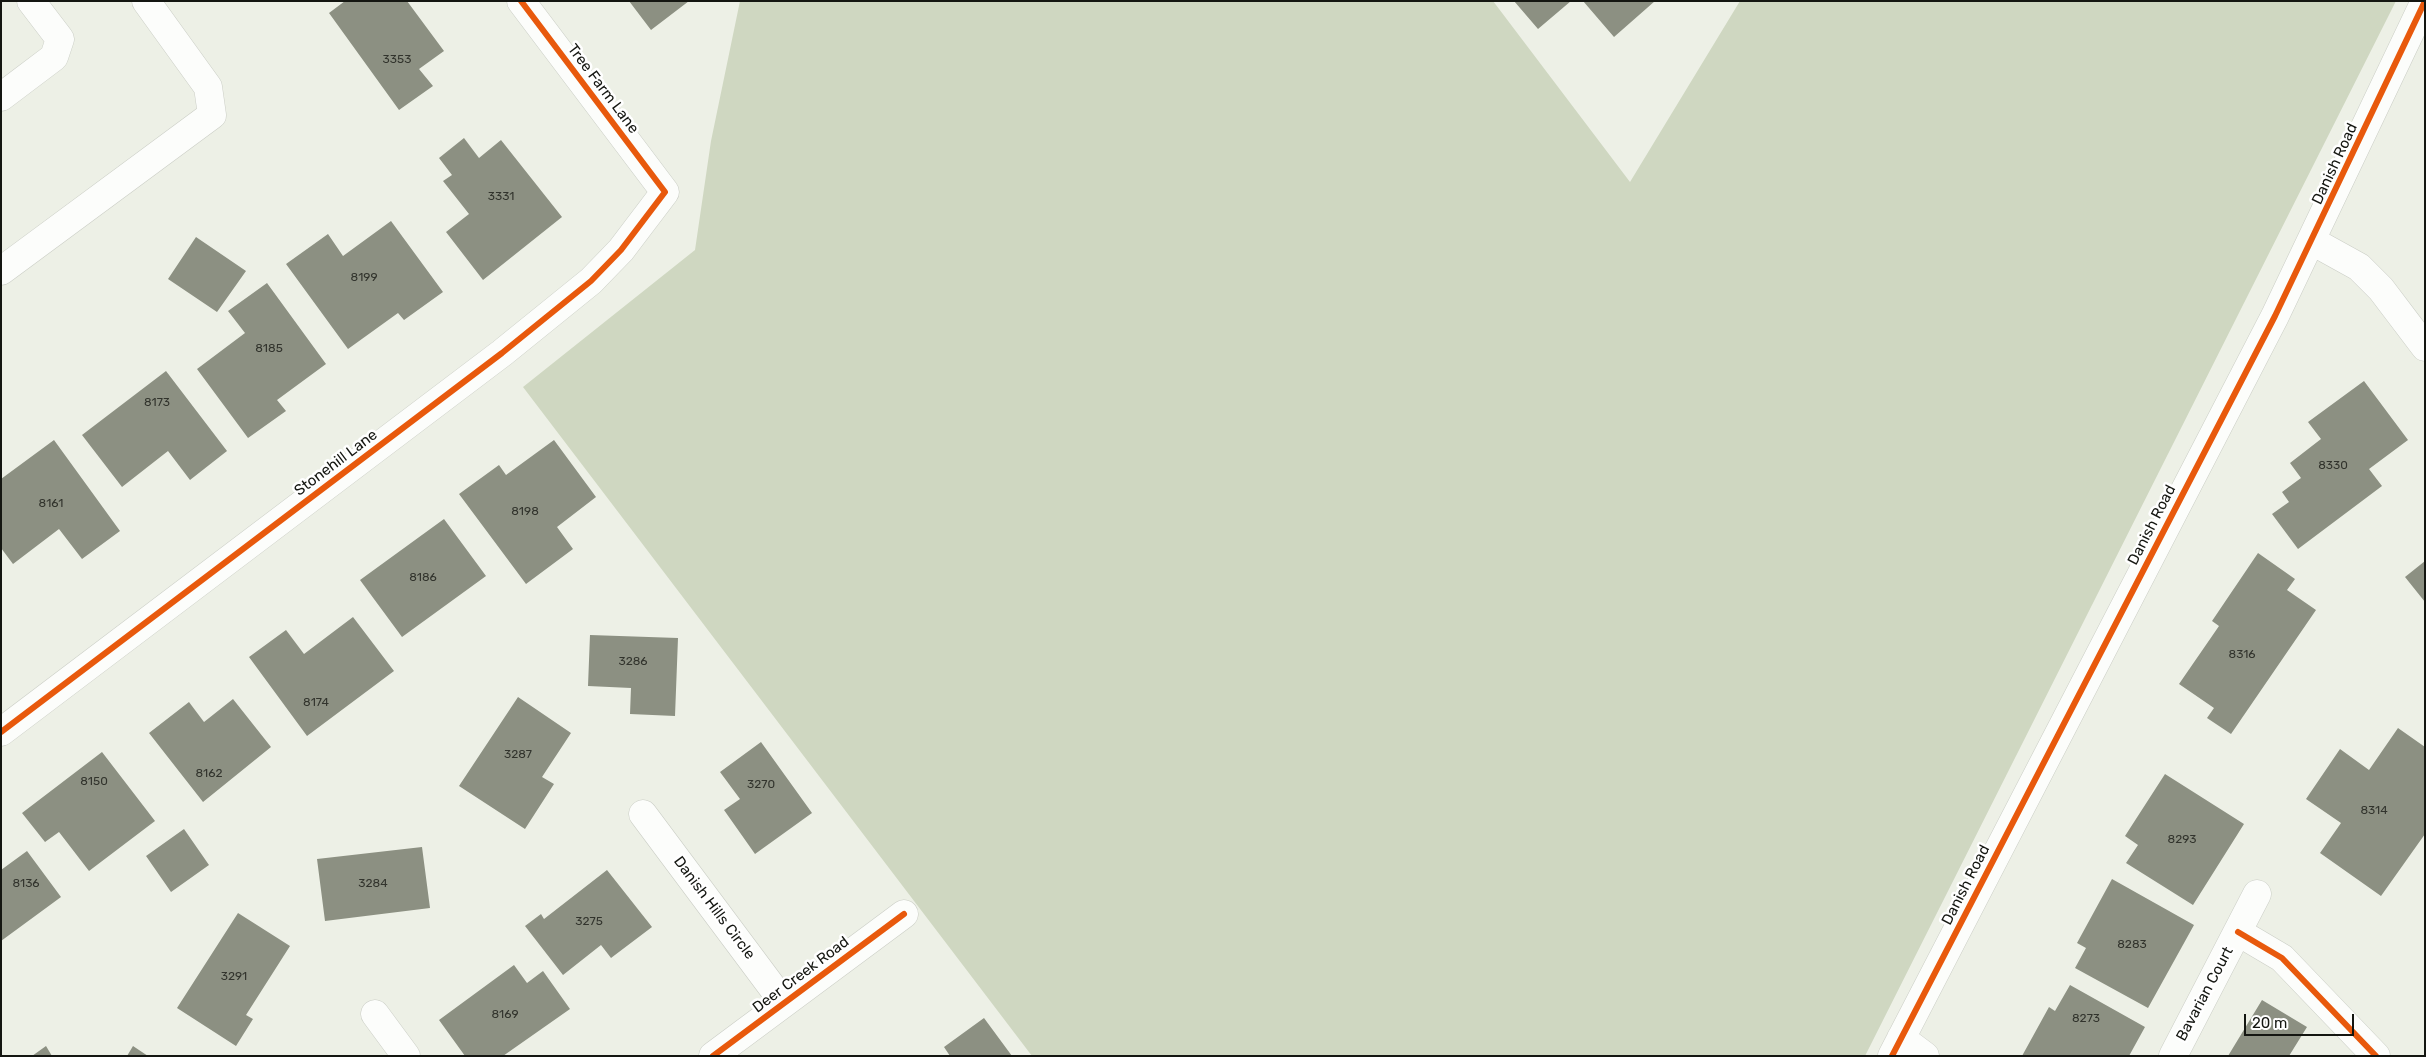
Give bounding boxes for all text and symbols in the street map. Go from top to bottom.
street label: Tree Farm Lane [564,41,642,137]
house number: 3353 [383,53,411,67]
street label: Danish Road [2308,121,2362,207]
house number: 3331 [488,190,514,204]
house number: 8199 [351,271,377,285]
house number: 8185 [255,342,283,356]
house number: 8173 [144,396,170,410]
street label: Stonehill Lane [291,426,381,500]
house number: 8330 [2318,459,2348,473]
street label: Danish Road [2124,482,2180,568]
house number: 8161 [39,497,63,511]
house number: 8198 [511,505,539,519]
house number: 8186 [409,571,437,585]
house number: 8316 [2229,648,2255,662]
house number: 3286 [618,655,648,669]
house number: 8174 [303,696,329,710]
house number: 3287 [504,748,532,762]
house number: 8162 [195,767,223,781]
house number: 8150 [80,775,108,789]
house number: 3270 [747,778,775,792]
house number: 8314 [2360,804,2388,818]
house number: 8293 [2168,833,2196,847]
street label: Danish Road [1938,842,1994,928]
street label: Danish Hills Circle [669,853,759,963]
house number: 8136 [12,877,40,891]
house number: 3284 [358,877,388,891]
house number: 3275 [575,915,603,929]
street label: Deer Creek Road [749,933,853,1017]
house number: 8283 [2117,938,2147,952]
street label: Bavarian Court [2173,944,2237,1044]
house number: 3291 [221,970,247,984]
scale bar [2246,1004,2356,1036]
house number: 8169 [491,1008,519,1022]
house number: 8273 [2072,1012,2100,1026]
text: 20 m [2252,1014,2287,1032]

